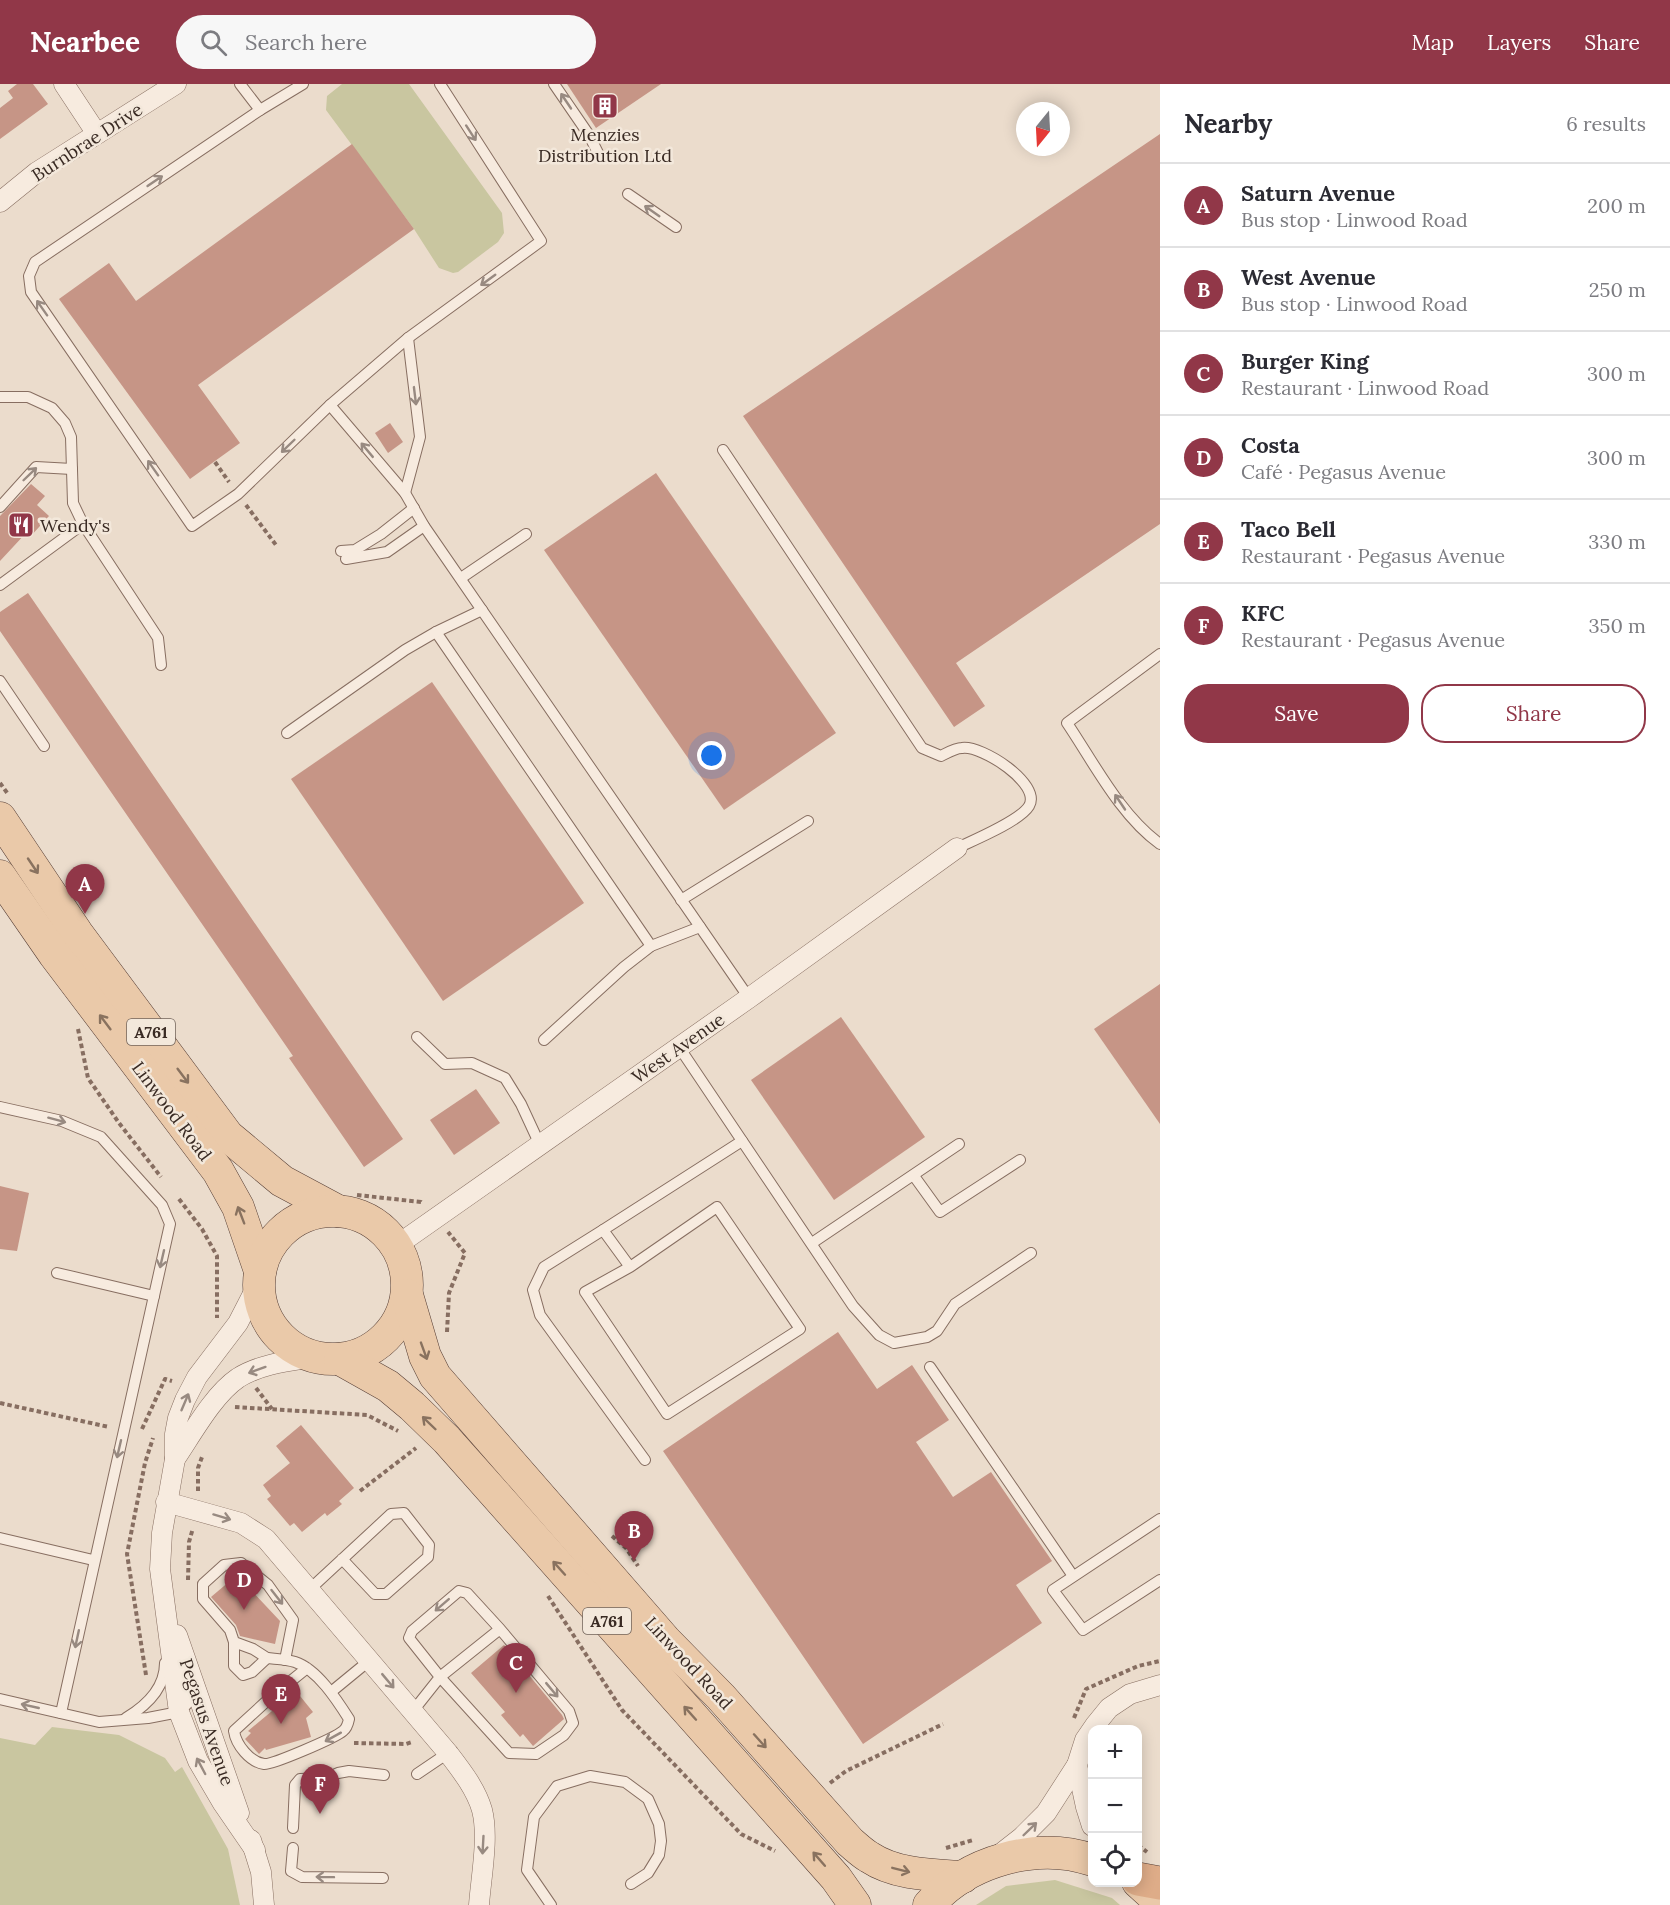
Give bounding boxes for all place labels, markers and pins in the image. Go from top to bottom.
building icon: Menzies Distribution Ltd [590,91,620,121]
place label: Menzies Distribution Ltd [538,123,672,167]
restaurant icon: Wendy's [6,510,36,540]
place label: Wendy's [40,514,110,537]
pin: A [66,864,104,914]
pin: B [614,1512,654,1561]
pin: D [224,1560,264,1610]
pin: C [496,1644,536,1693]
pin: E [262,1674,300,1724]
pin: F [300,1764,340,1814]

